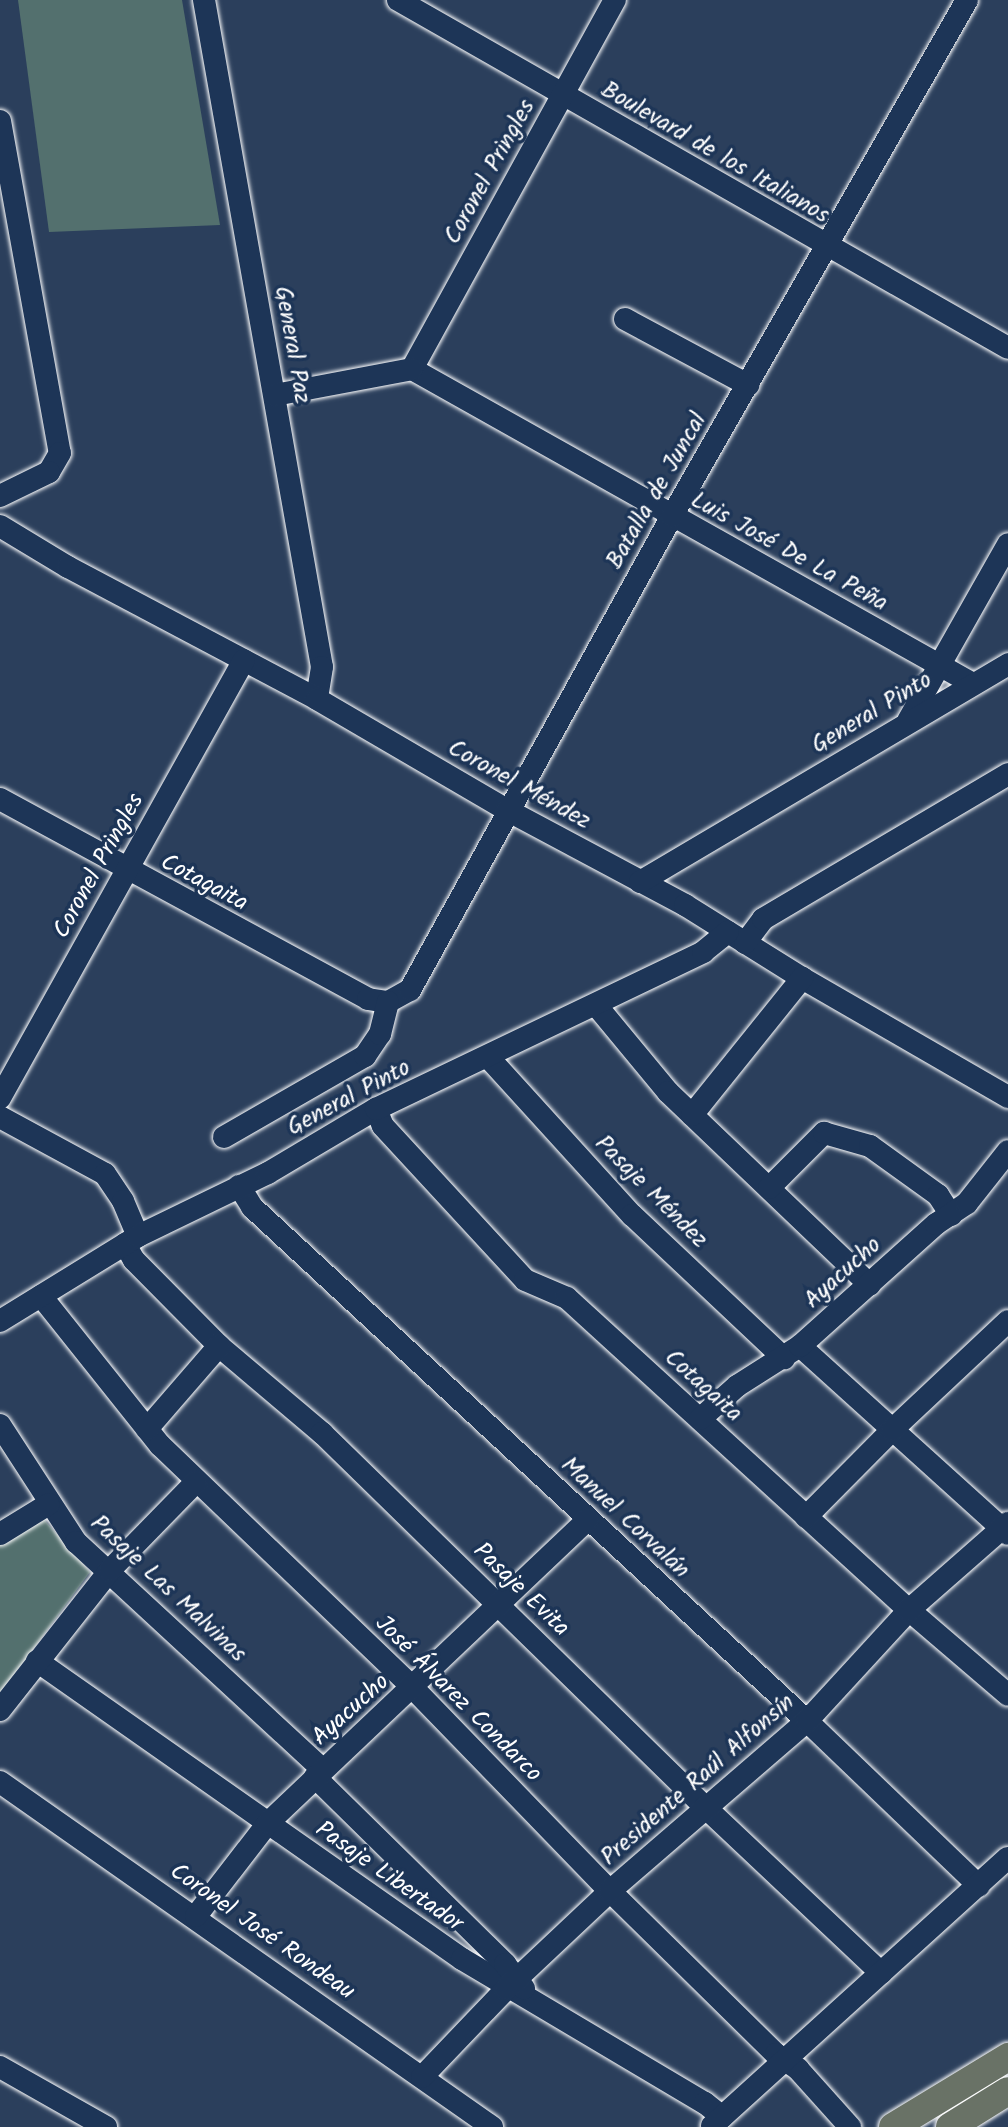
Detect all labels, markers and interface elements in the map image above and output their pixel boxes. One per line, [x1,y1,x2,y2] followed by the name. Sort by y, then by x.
[596,76,834,230] street label: Boulevard de los Italianos
[438,95,542,249] street label: Coronel Pringles
[268,284,316,406] street label: General Paz
[601,408,713,574] street label: Batalla de Juncal
[686,486,892,618] street label: Luis José De La Peña
[807,666,937,760] street label: General Pinto
[443,734,595,836] street label: Coronel Méndez
[47,789,151,943] street label: Coronel Pringles
[155,848,253,918] street label: Cotagaita
[282,1053,416,1143] street label: General Pinto
[589,1130,713,1254] street label: Pasaje Méndez
[799,1231,887,1315] street label: Ayacucho
[658,1344,748,1428] street label: Cotagaita
[555,1451,695,1585] street label: Manuel Corvalán
[84,1509,252,1669] street label: Pasaje Las Malvinas
[467,1537,575,1643] street label: Pasaje Evita
[369,1610,547,1788] street label: José Álvarez Condarco
[307,1668,395,1752] street label: Ayacucho
[595,1688,801,1872] street label: Presidente Raúl Alfonsín
[310,1815,468,1939] street label: Pasaje Libertador
[164,1857,360,2007] street label: Coronel José Rondeau

